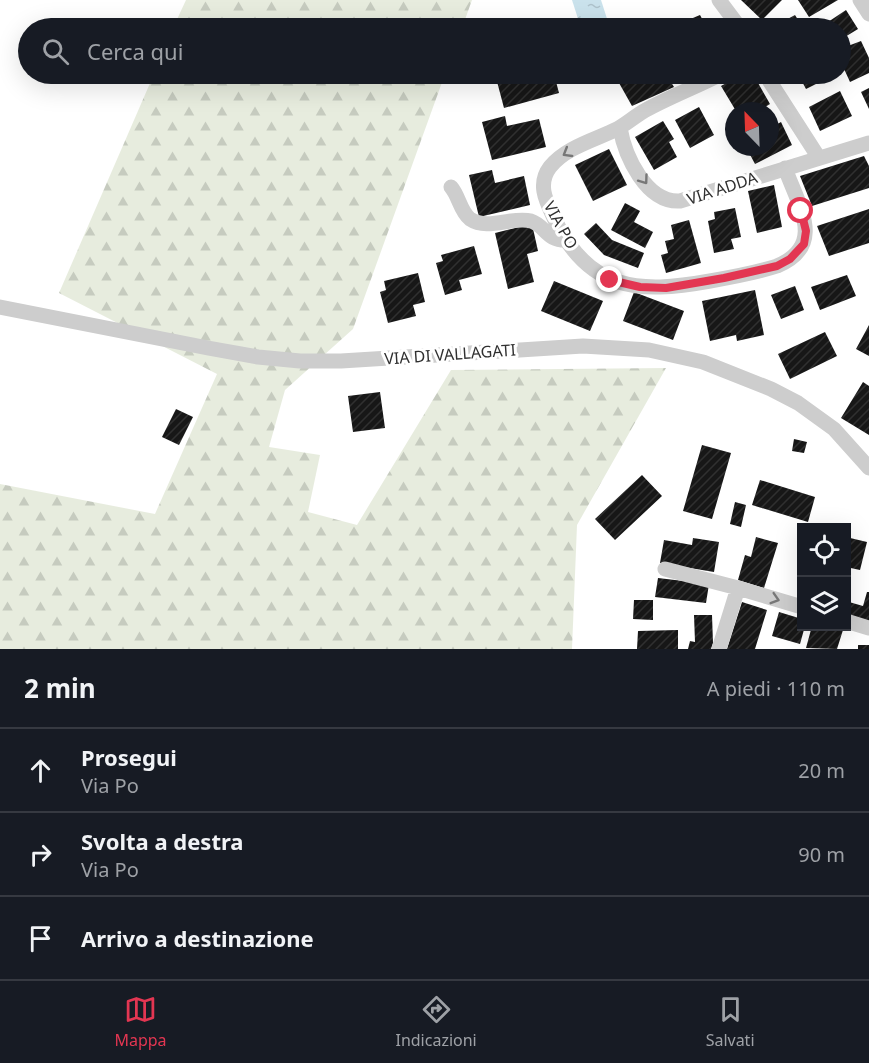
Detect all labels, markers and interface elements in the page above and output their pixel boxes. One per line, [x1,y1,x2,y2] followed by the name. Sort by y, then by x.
[18,18,851,84] search box
[39,35,72,68] icon: search
[87,36,183,66] text: Cerca qui
[725,102,779,156] north arrow
[563,146,573,158] one-way arrow
[684,166,761,210] street label: VIA ADDA
[637,174,648,185] one-way arrow
[539,197,583,253] street label: VIA PO
[787,197,813,223] route start
[596,266,622,292] route end
[384,338,516,370] street label: VIA DI VALLAGATI
[797,523,851,631] map controls
[797,523,851,577] button: locate
[797,577,851,631] button: layers
[769,592,780,604] one-way arrow
[24,670,96,706] text: 2 min
[707,675,845,702] text: A piedi · 110 m
[81,742,177,772] text: Prosegui
[24,754,57,787] icon: ahead
[798,757,845,784] text: 20 m
[81,772,139,799] text: Via Po
[81,826,244,856] text: Svolta a destra
[24,838,57,871] icon: right
[798,841,845,868] text: 90 m
[81,856,139,883] text: Via Po
[24,922,57,955] icon: arrive
[81,923,314,953] text: Arrivo a destinazione
[114,993,167,1051] tab: Mappa
[395,993,477,1051] tab: Indicazioni
[706,993,755,1051] tab: Salvati

